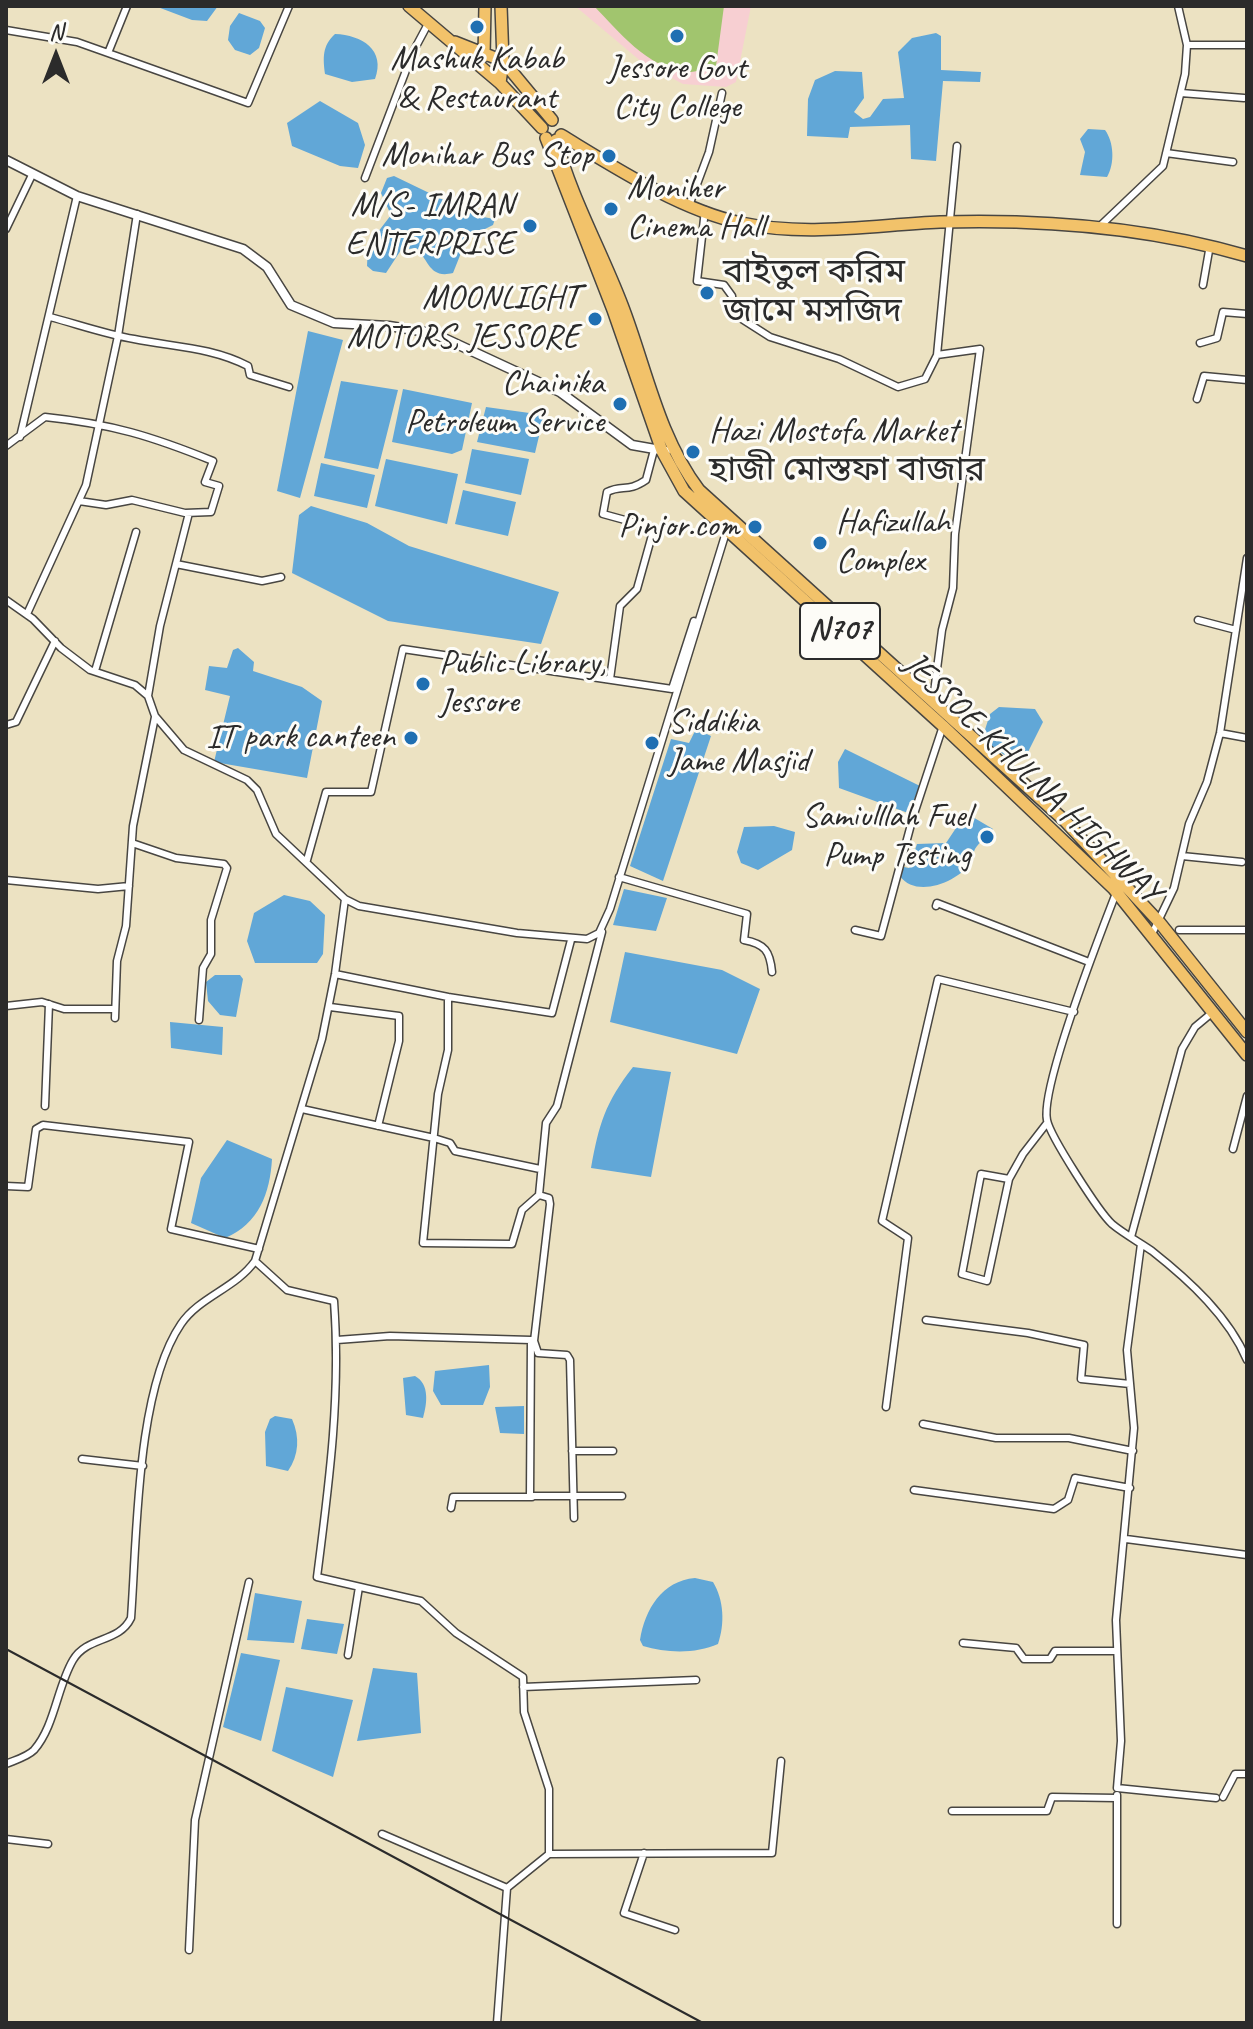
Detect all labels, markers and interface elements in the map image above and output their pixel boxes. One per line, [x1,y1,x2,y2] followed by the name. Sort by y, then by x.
[16,16,96,96] north arrow
[49,18,63,46] text: N
[468,18,486,36] marker: Mashuk Kabab & Restaurant
[668,27,686,45] marker: Jessore Govt City College
[390,40,564,120] place label: Mashuk Kabab & Restaurant
[607,49,747,128] place label: Jessore Govt City College
[382,136,593,176] place label: Monihar Bus Stop
[600,147,618,165] marker: Monihar Bus Stop
[627,169,764,248] place label: Moniher Cinema Hall
[345,186,514,266] place label: M/S- IMRAN ENTERPRISE
[602,200,620,218] marker: Moniher Cinema Hall
[521,217,539,235] marker: M/S- IMRAN ENTERPRISE
[723,253,905,332] place label: বাইতুল করিম জামে মসজিদ
[347,279,579,358] place label: MOONLIGHT MOTORS, JESSORE
[698,284,716,302] marker: বাইতুল করিম জামে মসজিদ
[586,310,604,328] marker: MOONLIGHT MOTORS, JESSORE
[405,364,604,444] place label: Chainika Petroleum Service
[611,395,629,413] marker: Chainika Petroleum Service
[709,412,985,492] place label: Hazi Mostofa Market হাজী মোস্তফা বাজার
[684,443,702,461] marker: Hazi Mostofa Market হাজী মোস্তফা বাজার
[836,503,950,582] place label: Hafizullah Complex
[618,507,739,547] place label: Pinjor.com
[746,518,764,536] marker: Pinjor.com
[811,534,829,552] marker: Hafizullah Complex
[800,603,880,659] road number: N707
[439,644,606,724] place label: Public Library, Jessore
[894,644,1170,912] street label: JESSOE-KHULNA HIGHWAY
[414,675,432,693] marker: Public Library, Jessore
[668,703,809,782] place label: Siddikia Jame Masjid
[206,718,395,758] place label: IT park canteen
[402,729,420,747] marker: IT park canteen
[643,734,661,752] marker: Siddikia Jame Masjid
[802,797,971,876] place label: Samiulllah Fuel Pump Testing
[978,828,996,846] marker: Samiulllah Fuel Pump Testing

